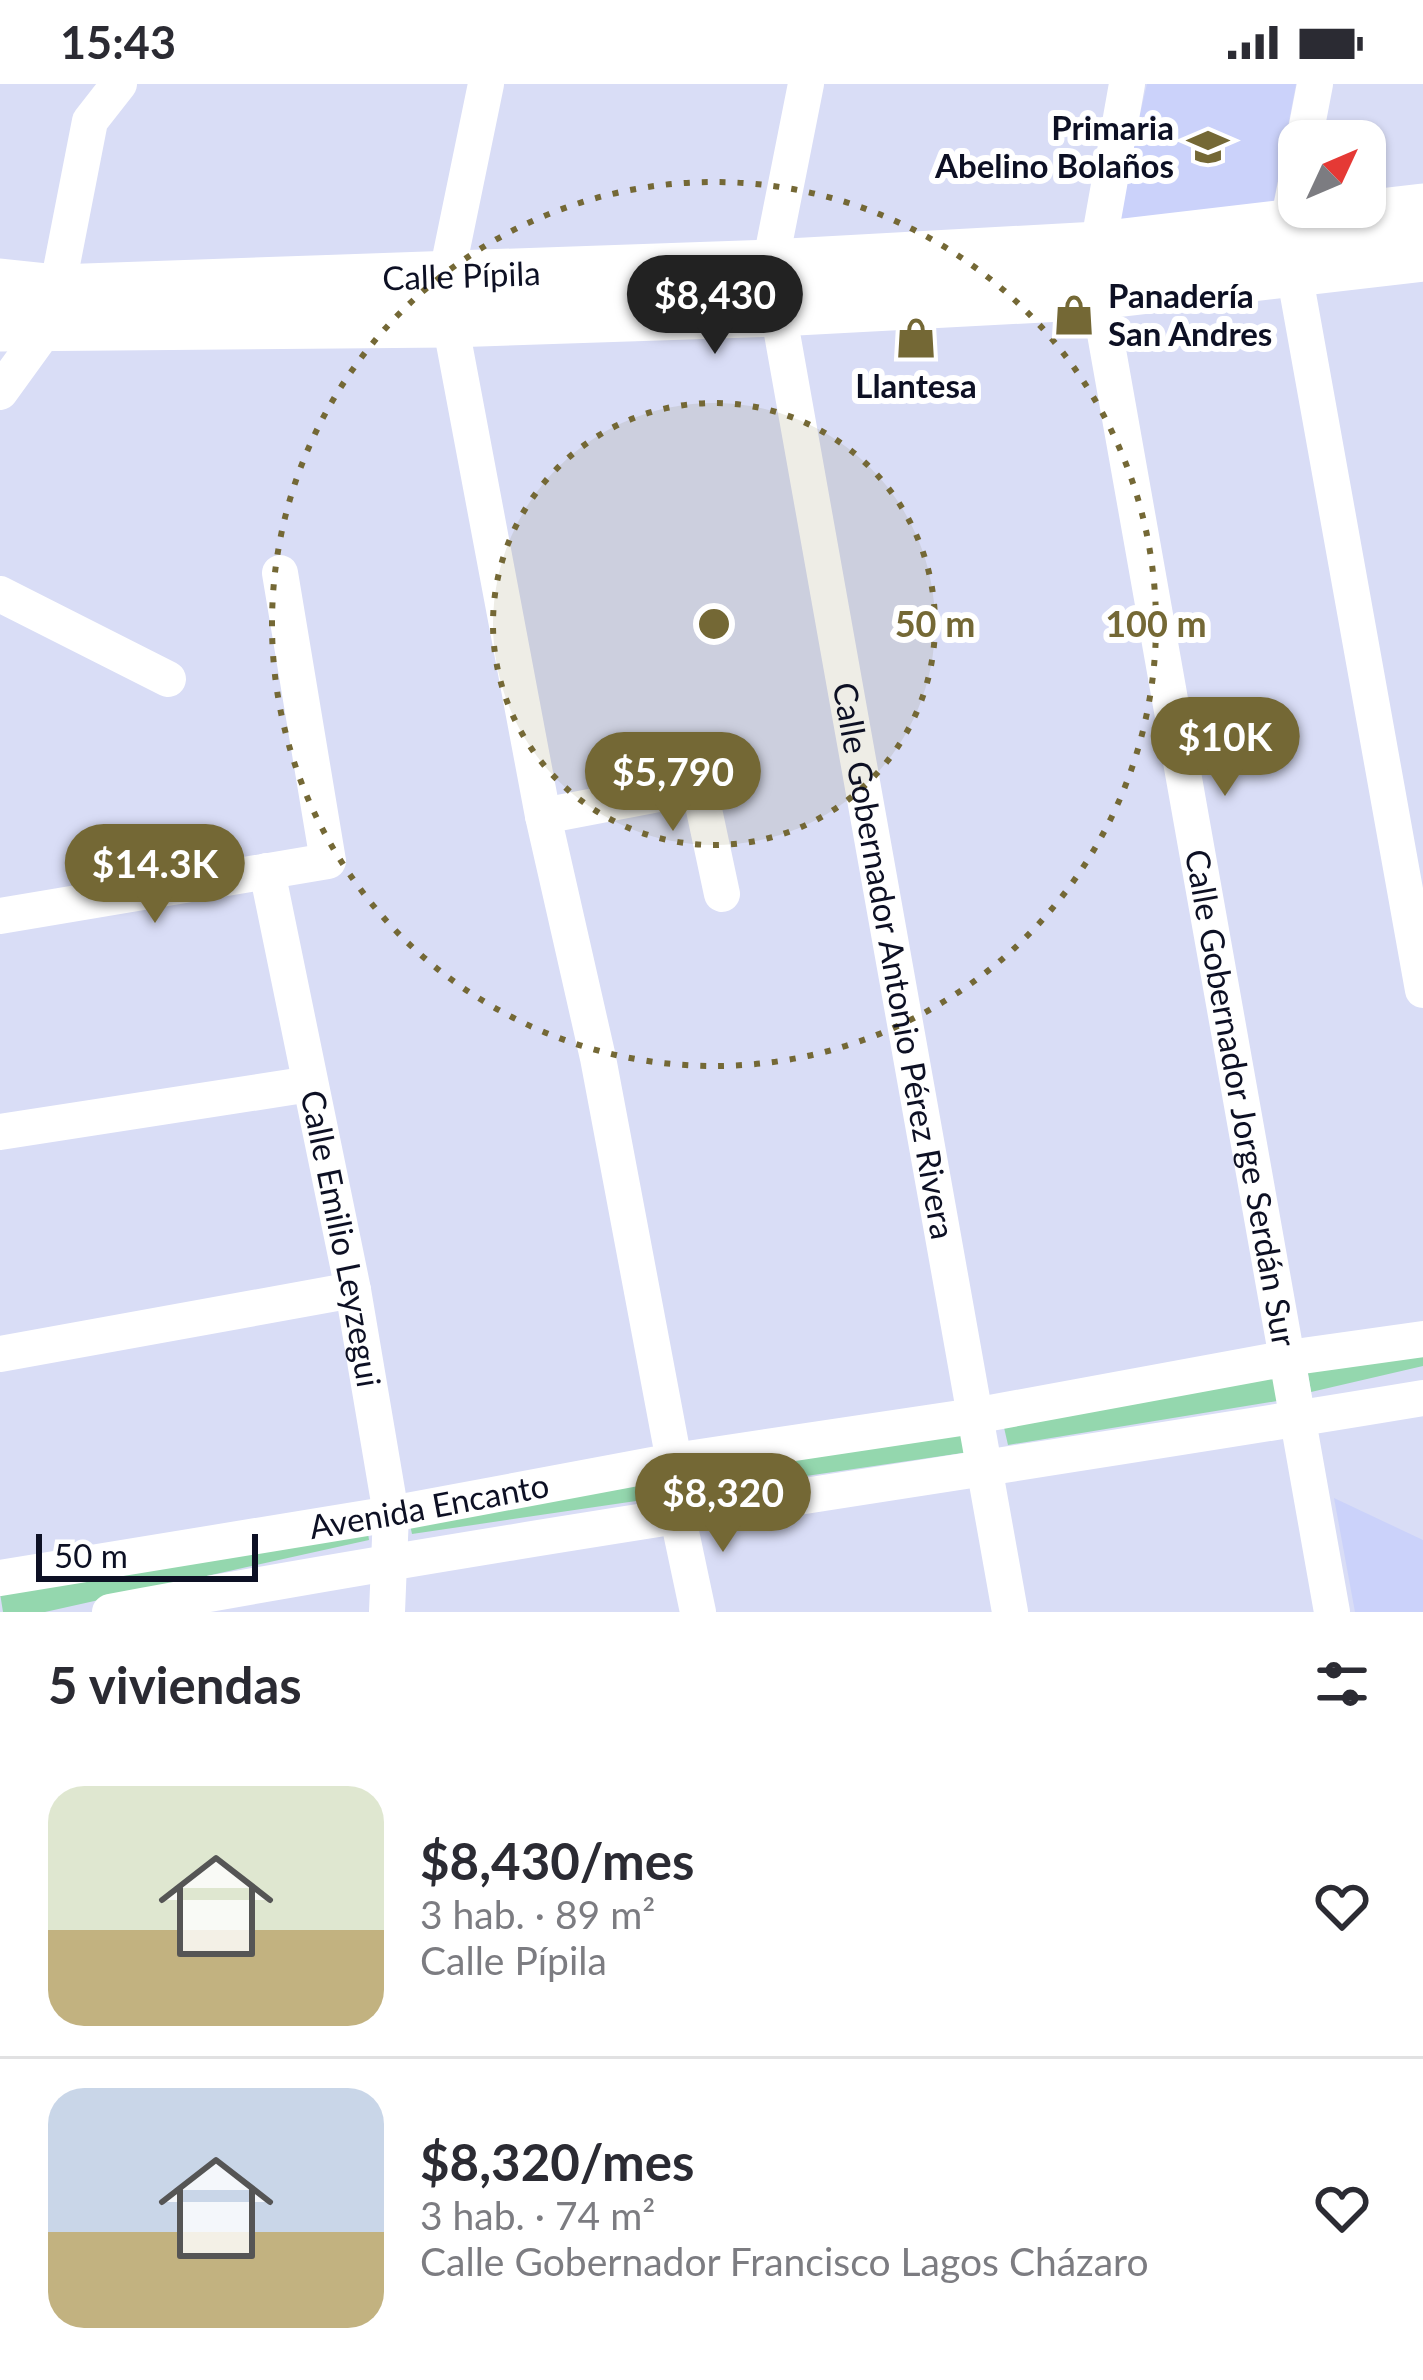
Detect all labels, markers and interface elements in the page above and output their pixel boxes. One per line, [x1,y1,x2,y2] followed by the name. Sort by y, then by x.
[60,15,176,69] text: 15:43
[934,107,1174,185] place label: Primaria Abelino Bolaños
[1278,120,1386,228] north arrow
[1278,120,1386,228] map controls
[1185,124,1231,170] school or university icon: Primaria Abelino Bolaños
[382,252,541,298] street label: Calle Pípila
[617,255,813,357] pin: $8,430
[654,271,776,317] text: $8,430
[1108,275,1272,353] place label: Panadería San Andres
[1051,292,1097,338] shop icon: Panadería San Andres
[893,315,939,361] shop icon: Llantesa
[855,365,977,405] place label: Llantesa
[895,601,975,645] text: 50 m
[1105,601,1207,645] text: 100 m
[693,603,735,645] centre of rings
[826,679,964,1242] street label: Calle Gobernador Antonio Pérez Rivera
[1154,697,1296,799] pin: $10K
[1178,713,1272,759] text: $10K
[575,732,771,834] pin: $5,790
[612,748,734,794] text: $5,790
[57,824,253,926] pin: $14.3K
[92,840,218,886] text: $14.3K
[1178,846,1305,1349] street label: Calle Gobernador Jorge Serdán Sur
[293,1086,390,1390] street label: Calle Emilio Leyzegui
[625,1453,821,1555] pin: $8,320
[306,1464,552,1546] street label: Avenida Encanto
[662,1469,784,1515] text: $8,320
[36,1528,258,1581] scale bar
[54,1535,128,1575] text: 50 m
[1309,1651,1375,1717] icon: filters
[48,1654,302,1715] text: 5 viviendas
[420,1830,694,1891] text: $8,430/mes
[144,1834,288,1978] icon: home
[1309,1873,1375,1939] icon: heart
[420,1891,655,1937] text: 3 hab. · 89 m²
[420,1937,607,1983] text: Calle Pípila
[420,2131,694,2192] text: $8,320/mes
[144,2136,288,2280] icon: home
[1309,2175,1375,2241] icon: heart
[420,2192,655,2238] text: 3 hab. · 74 m²
[420,2238,1149,2284] text: Calle Gobernador Francisco Lagos Cházaro

